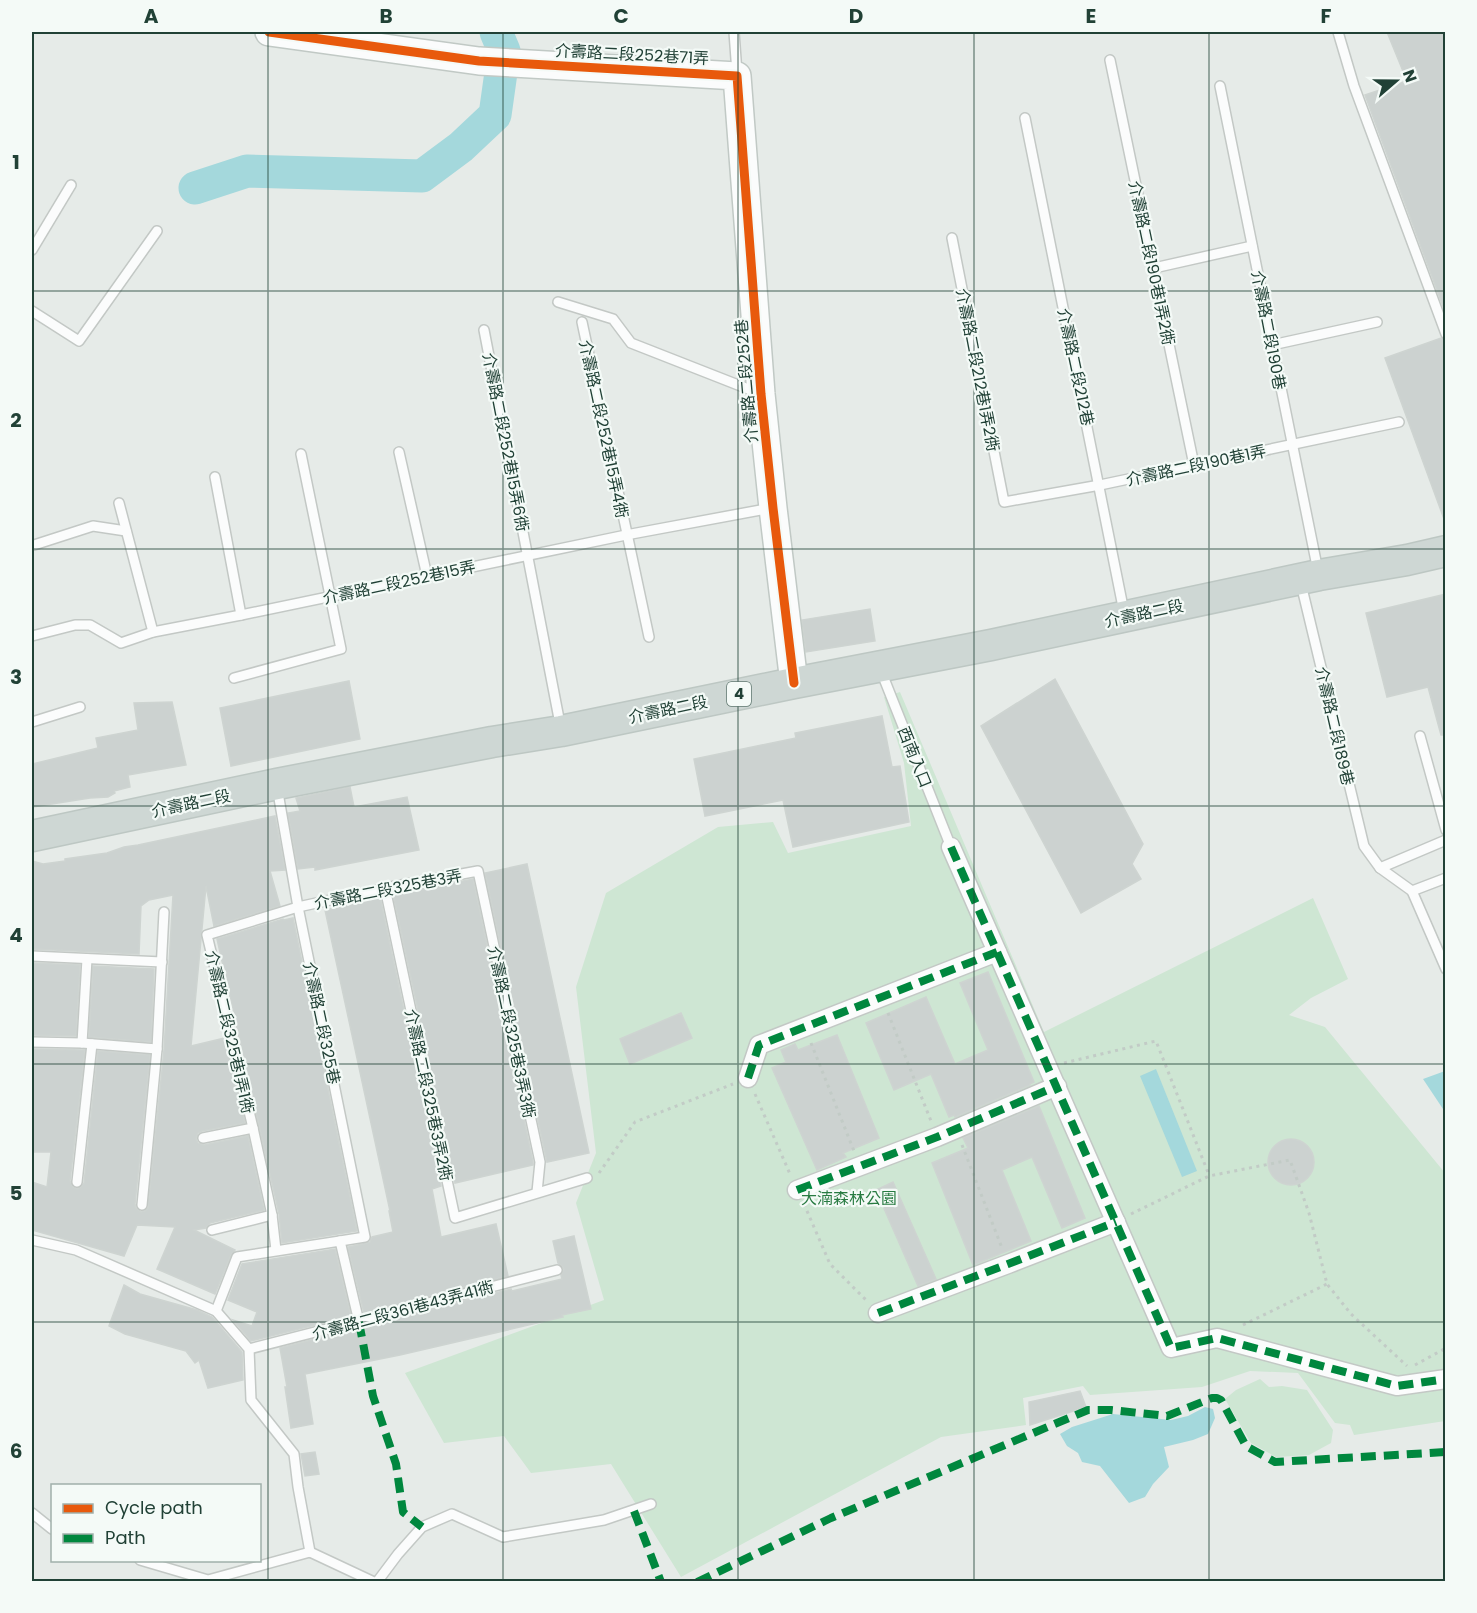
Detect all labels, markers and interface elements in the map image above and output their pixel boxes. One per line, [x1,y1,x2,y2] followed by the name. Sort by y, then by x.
[144,2,159,30] text: A
[379,2,393,30] text: B
[613,2,629,30] text: C
[849,2,863,30] text: D
[1086,2,1096,30] text: E
[1321,2,1332,30] text: F
[554,39,710,70] street label: 介壽路二段252巷71弄
[1366,51,1426,111] north arrow
[1397,66,1422,86] text: N
[12,148,20,176] text: 1
[1123,179,1180,347] street label: 介壽路二段190巷1弄2衖
[1246,268,1291,392] street label: 介壽路二段190巷
[950,287,1005,454] street label: 介壽路二段212巷1弄2衖
[1052,306,1099,428] street label: 介壽路二段212巷
[730,318,763,444] street label: 介壽路二段252巷
[573,338,634,520] street label: 介壽路二段252巷15弄4衖
[477,351,534,534] street label: 介壽路二段252巷15弄6衖
[10,406,22,434] text: 2
[1124,439,1268,492] street label: 介壽路二段190巷1弄
[321,555,478,610] street label: 介壽路二段252巷15弄
[1103,594,1186,633] street label: 介壽路二段
[10,663,22,691] text: 3
[1310,664,1359,788] street label: 介壽路二段189巷
[727,682,751,706] road number: 4
[627,690,710,729] street label: 介壽路二段
[892,723,937,791] street label: 西南入口
[150,784,233,823] street label: 介壽路二段
[312,864,464,915] street label: 介壽路二段325巷3弄
[9,921,23,949] text: 4
[482,944,541,1120] street label: 介壽路二段325巷3弄3衖
[200,948,259,1116] street label: 介壽路二段325巷1弄1衖
[297,960,346,1086] street label: 介壽路二段325巷
[399,1007,458,1183] street label: 介壽路二段325巷3弄2衖
[10,1179,23,1207] text: 5
[801,1187,897,1210] park label: 大湳森林公園
[310,1275,497,1346] street label: 介壽路二段361巷43弄41衖
[10,1437,22,1465] text: 6
[51,1484,261,1562] legend
[105,1495,203,1520] text: Cycle path
[105,1525,146,1550] text: Path

